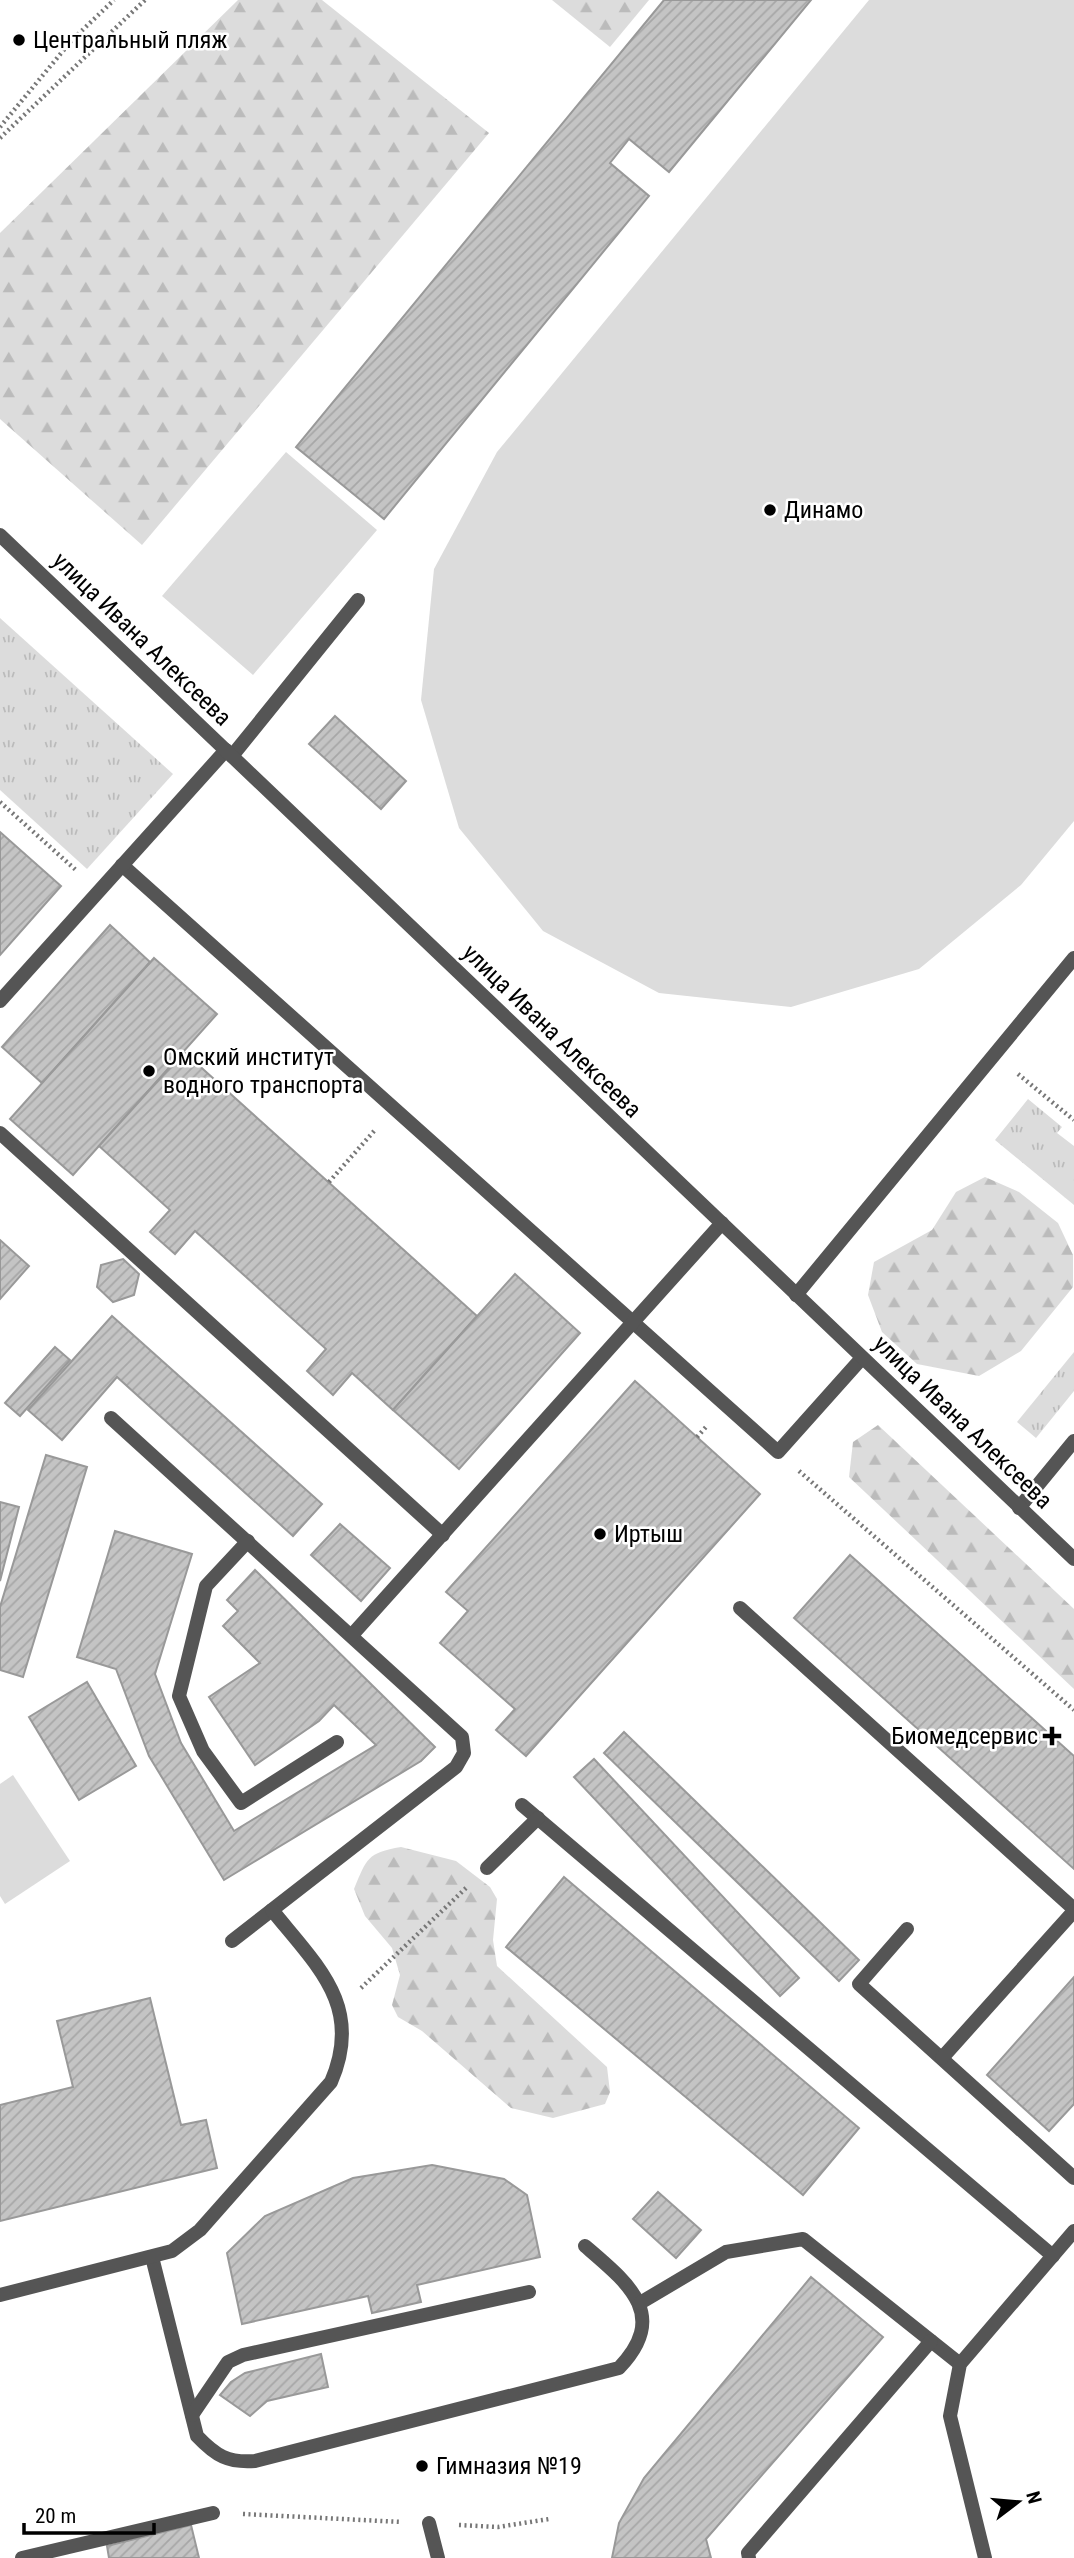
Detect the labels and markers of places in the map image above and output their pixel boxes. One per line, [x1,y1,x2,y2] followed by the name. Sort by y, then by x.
[33,26,227,54] place label: Центральный пляж
[11,32,27,48] marker: Центральный пляж
[784,496,863,524] place label: Динамо
[762,502,778,518] marker: Динамо
[163,1043,363,1099] place label: Омский институт водного транспорта
[141,1063,157,1079] marker: Омский институт водного транспорта
[614,1520,683,1548] place label: Иртыш
[592,1526,608,1542] marker: Иртыш
[891,1722,1038,1750] place label: Биомедсервис
[1044,1728,1060,1744] marker: Биомедсервис
[436,2452,582,2480] place label: Гимназия №19
[414,2458,430,2474] marker: Гимназия №19

